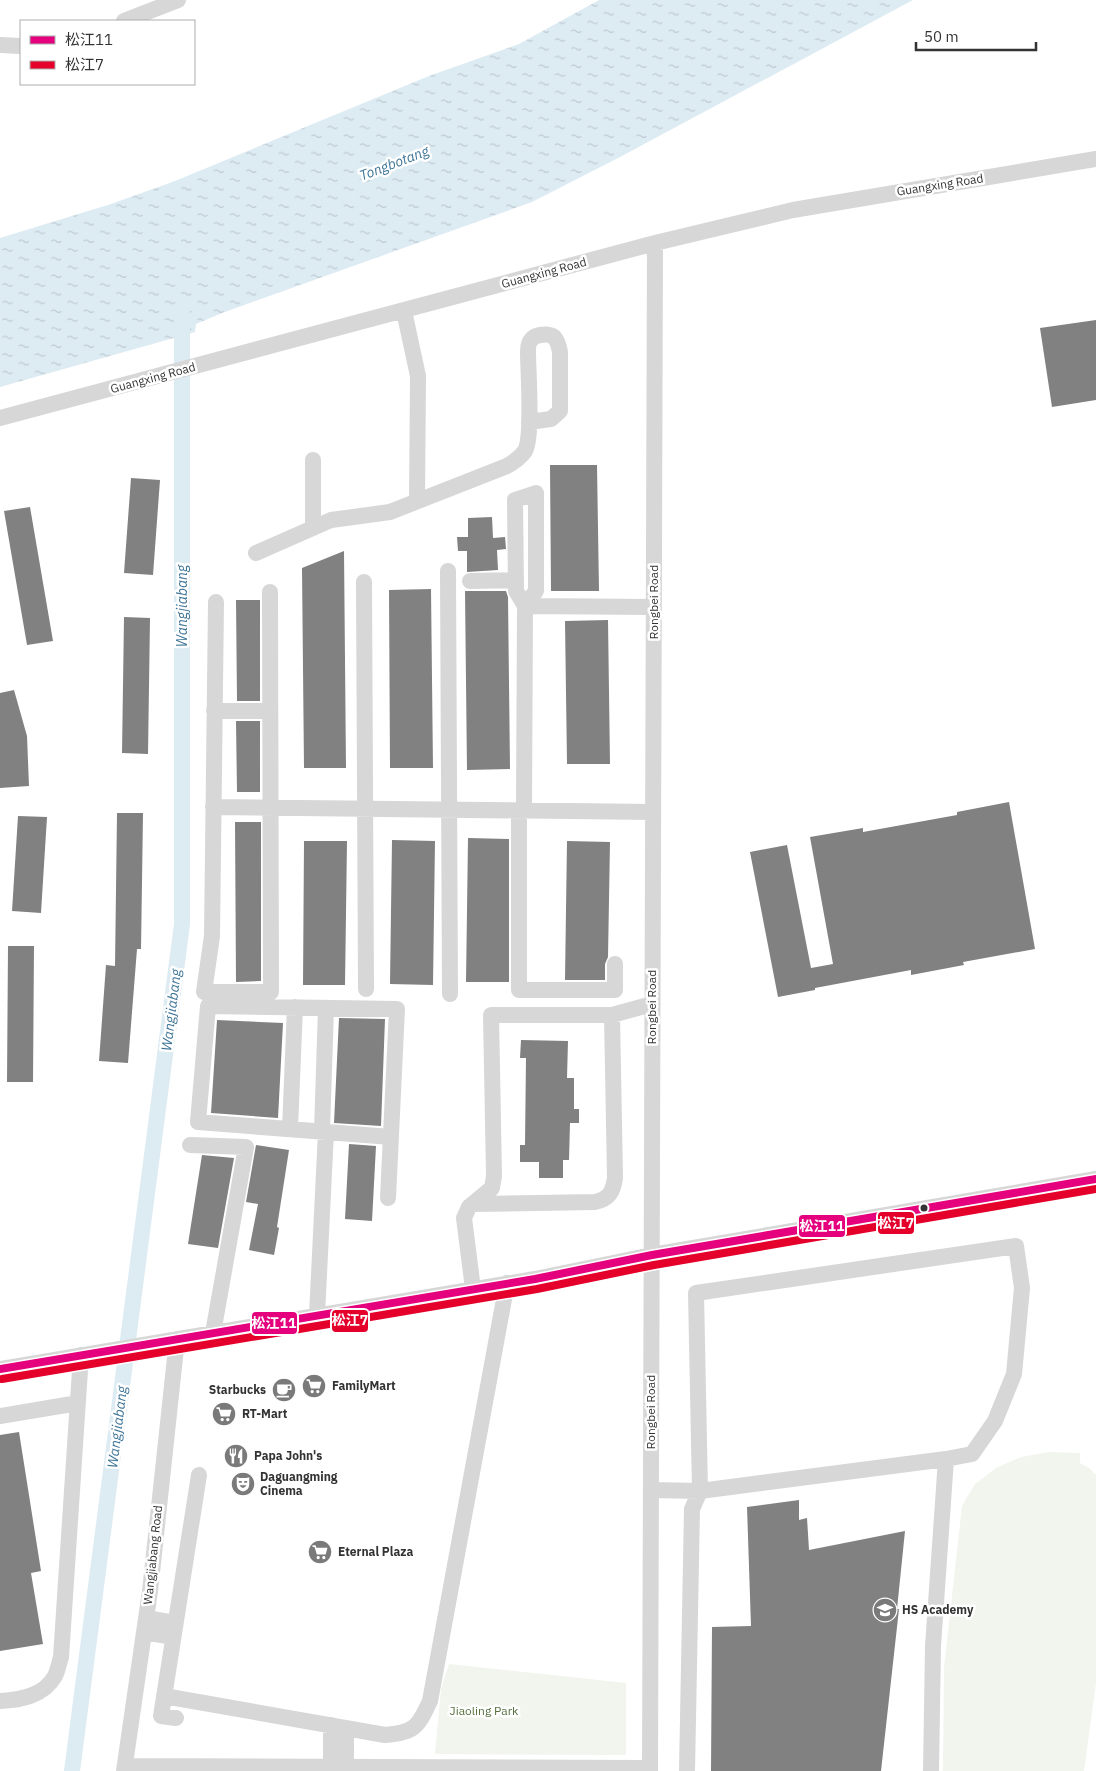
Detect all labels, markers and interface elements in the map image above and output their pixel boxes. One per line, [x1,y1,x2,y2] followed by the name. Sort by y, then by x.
[20,20,195,85] legend
[916,20,1036,52] scale bar
[924,27,959,46] text: 50 m
[65,30,113,49] text: 松江11
[65,55,104,74] text: 松江7
[357,141,432,184] water label: Tongbotang
[896,170,984,199] street label: Guangxing Road
[500,254,588,291] street label: Guangxing Road
[109,359,197,396] street label: Guangxing Road
[173,564,191,647] water label: Wangjiabang
[646,565,661,639] street label: Rongbei Road
[157,967,185,1052] water label: Wangjiabang
[644,970,659,1044] street label: Rongbei Road
[919,1203,929,1213] unlabelled marker
[877,1211,915,1235] line badge: 松江7
[798,1214,846,1238] line badge: 松江11
[878,1214,914,1232] text: 松江7
[800,1217,845,1235] text: 松江11
[331,1309,369,1333] line badge: 松江7
[251,1311,298,1335] line badge: 松江11
[332,1311,368,1329] text: 松江7
[252,1314,297,1332] text: 松江11
[301,1373,327,1399] supermarket icon: FamilyMart
[643,1375,658,1449] street label: Rongbei Road
[271,1377,297,1403] cafe icon: Starbucks
[332,1378,396,1393] place label: FamilyMart
[209,1382,266,1397] place label: Starbucks
[103,1384,131,1469] water label: Wangjiabang
[211,1401,237,1427] supermarket icon: RT-Mart
[242,1406,288,1421] place label: RT-Mart
[223,1443,249,1469] restaurant icon: Papa John's
[254,1448,322,1463] place label: Papa John's
[260,1469,338,1498] place label: Daguangming Cinema
[230,1471,256,1497] theatre icon: Daguangming Cinema
[140,1505,165,1605] street label: Wangjiabang Road
[307,1539,333,1565] supermarket icon: Eternal Plaza
[338,1544,413,1559] place label: Eternal Plaza
[872,1597,898,1623] school or university icon: HS Academy
[902,1602,974,1617] place label: HS Academy
[450,1703,519,1718] park label: Jiaoling Park

